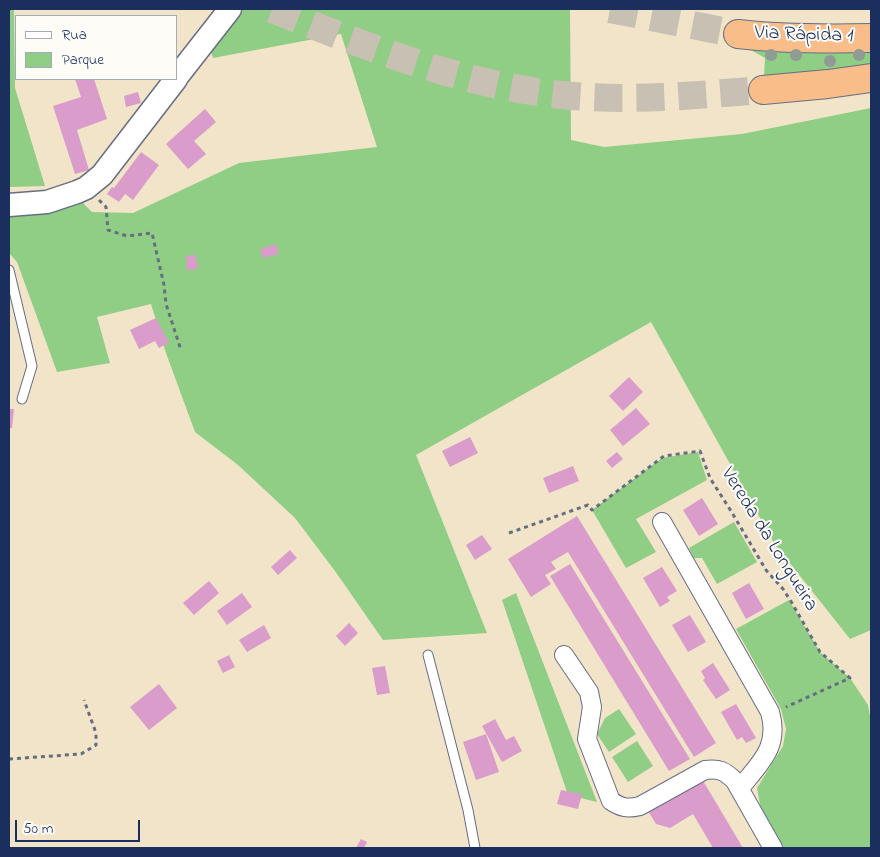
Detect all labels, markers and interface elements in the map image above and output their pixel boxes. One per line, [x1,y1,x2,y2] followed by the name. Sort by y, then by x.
[15,15,178,80] legend
[754,22,854,50] street label: Via Rápida 1
[62,24,87,46] text: Rua
[62,49,104,71] text: Parque
[714,464,822,616] street label: Vereda da Longueira
[18,810,142,842] scale bar
[23,818,53,840] text: 50 m

